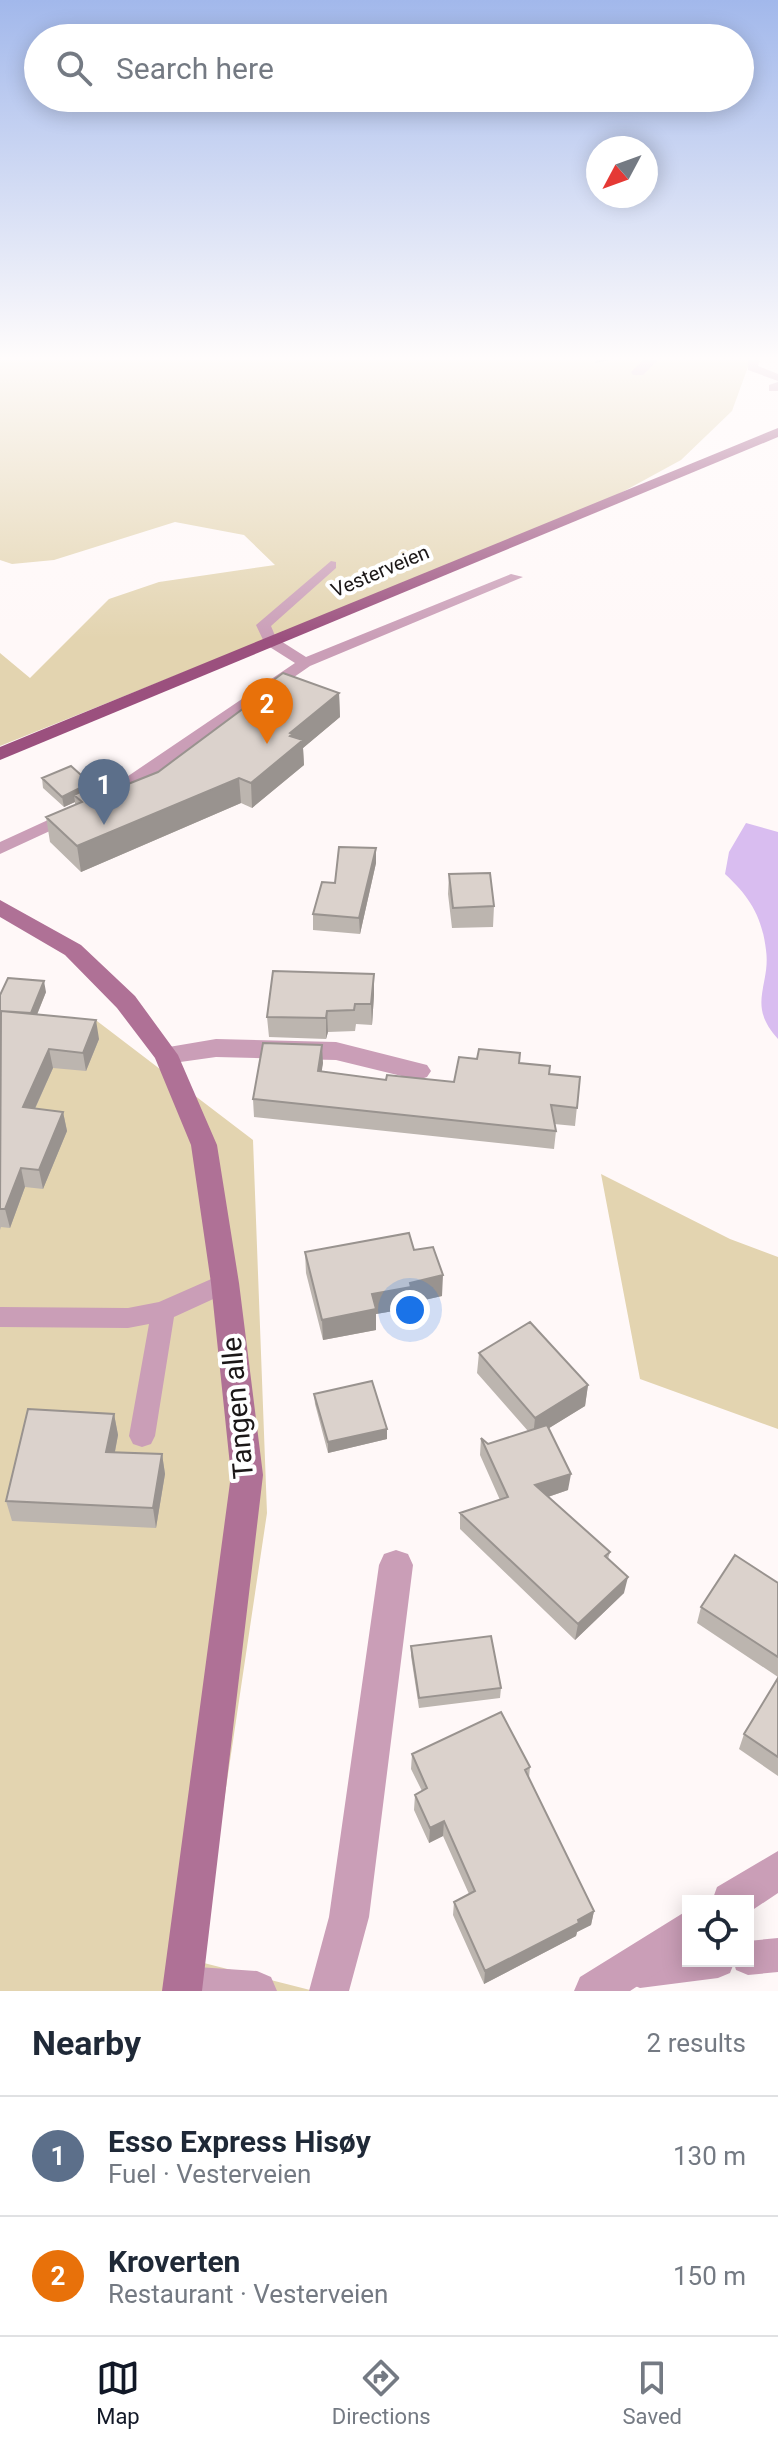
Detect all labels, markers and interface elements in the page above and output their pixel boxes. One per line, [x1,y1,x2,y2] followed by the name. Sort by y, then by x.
[24,24,754,112] search box
[52,46,96,90] icon: search
[116,51,274,86] text: Search here
[586,136,658,208] north arrow
[327,540,433,602] street label: Vesterveien
[241,678,293,744] pin: 2
[78,759,130,825] pin: 1
[390,1290,430,1330] your location
[215,1336,260,1480] street label: Tangen alle
[682,1895,754,1967] map controls
[682,1895,754,1967] button: locate
[32,2023,141,2063] text: Nearby
[647,2028,746,2058] text: 2 results
[108,2124,371,2159] text: Esso Express Hisøy
[51,2141,65,2171] text: 1
[673,2141,746,2171] text: 130 m
[108,2159,311,2189] text: Fuel · Vesterveien
[108,2244,240,2279] text: Kroverten
[51,2261,65,2291] text: 2
[673,2261,746,2291] text: 150 m
[108,2279,388,2309] text: Restaurant · Vesterveien
[96,2356,140,2429] tab: Map
[332,2356,431,2429] tab: Directions
[623,2356,682,2429] tab: Saved

